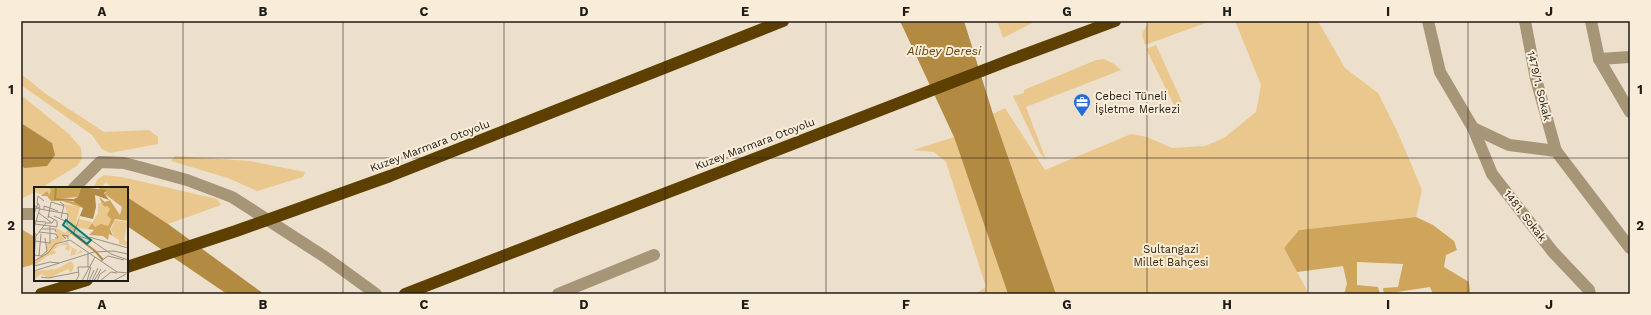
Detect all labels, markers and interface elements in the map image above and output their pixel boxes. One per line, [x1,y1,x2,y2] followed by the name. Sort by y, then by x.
[98,4,107,19] text: A
[259,4,268,19] text: B
[420,4,429,19] text: C
[579,4,589,19] text: D
[741,4,749,19] text: E
[902,4,910,19] text: F
[1062,4,1072,19] text: G
[1222,4,1232,19] text: H
[1386,4,1390,19] text: I
[1545,4,1553,19] text: J
[906,44,982,58] water label: Alibey Deresi
[1524,50,1554,122] street label: 1479/1. Sokak
[8,82,14,97] text: 1
[1637,82,1643,97] text: 1
[1095,90,1180,116] place label: Cebeci Tüneli İşletme Merkezi
[1072,92,1092,117] office icon: Cebeci Tüneli İşletme Merkezi
[693,115,817,173] street label: Kuzey Marmara Otoyolu
[368,117,492,175] street label: Kuzey Marmara Otoyolu
[34,187,128,281] inset map
[1501,188,1549,244] street label: 1481. Sokak
[7,218,15,233] text: 2
[1636,218,1644,233] text: 2
[1133,243,1209,269] park label: Sultangazi Millet Bahçesi
[98,297,107,312] text: A
[259,297,268,312] text: B
[420,297,429,312] text: C
[579,297,589,312] text: D
[741,297,749,312] text: E
[902,297,910,312] text: F
[1062,297,1072,312] text: G
[1222,297,1232,312] text: H
[1386,297,1390,312] text: I
[1545,297,1553,312] text: J

